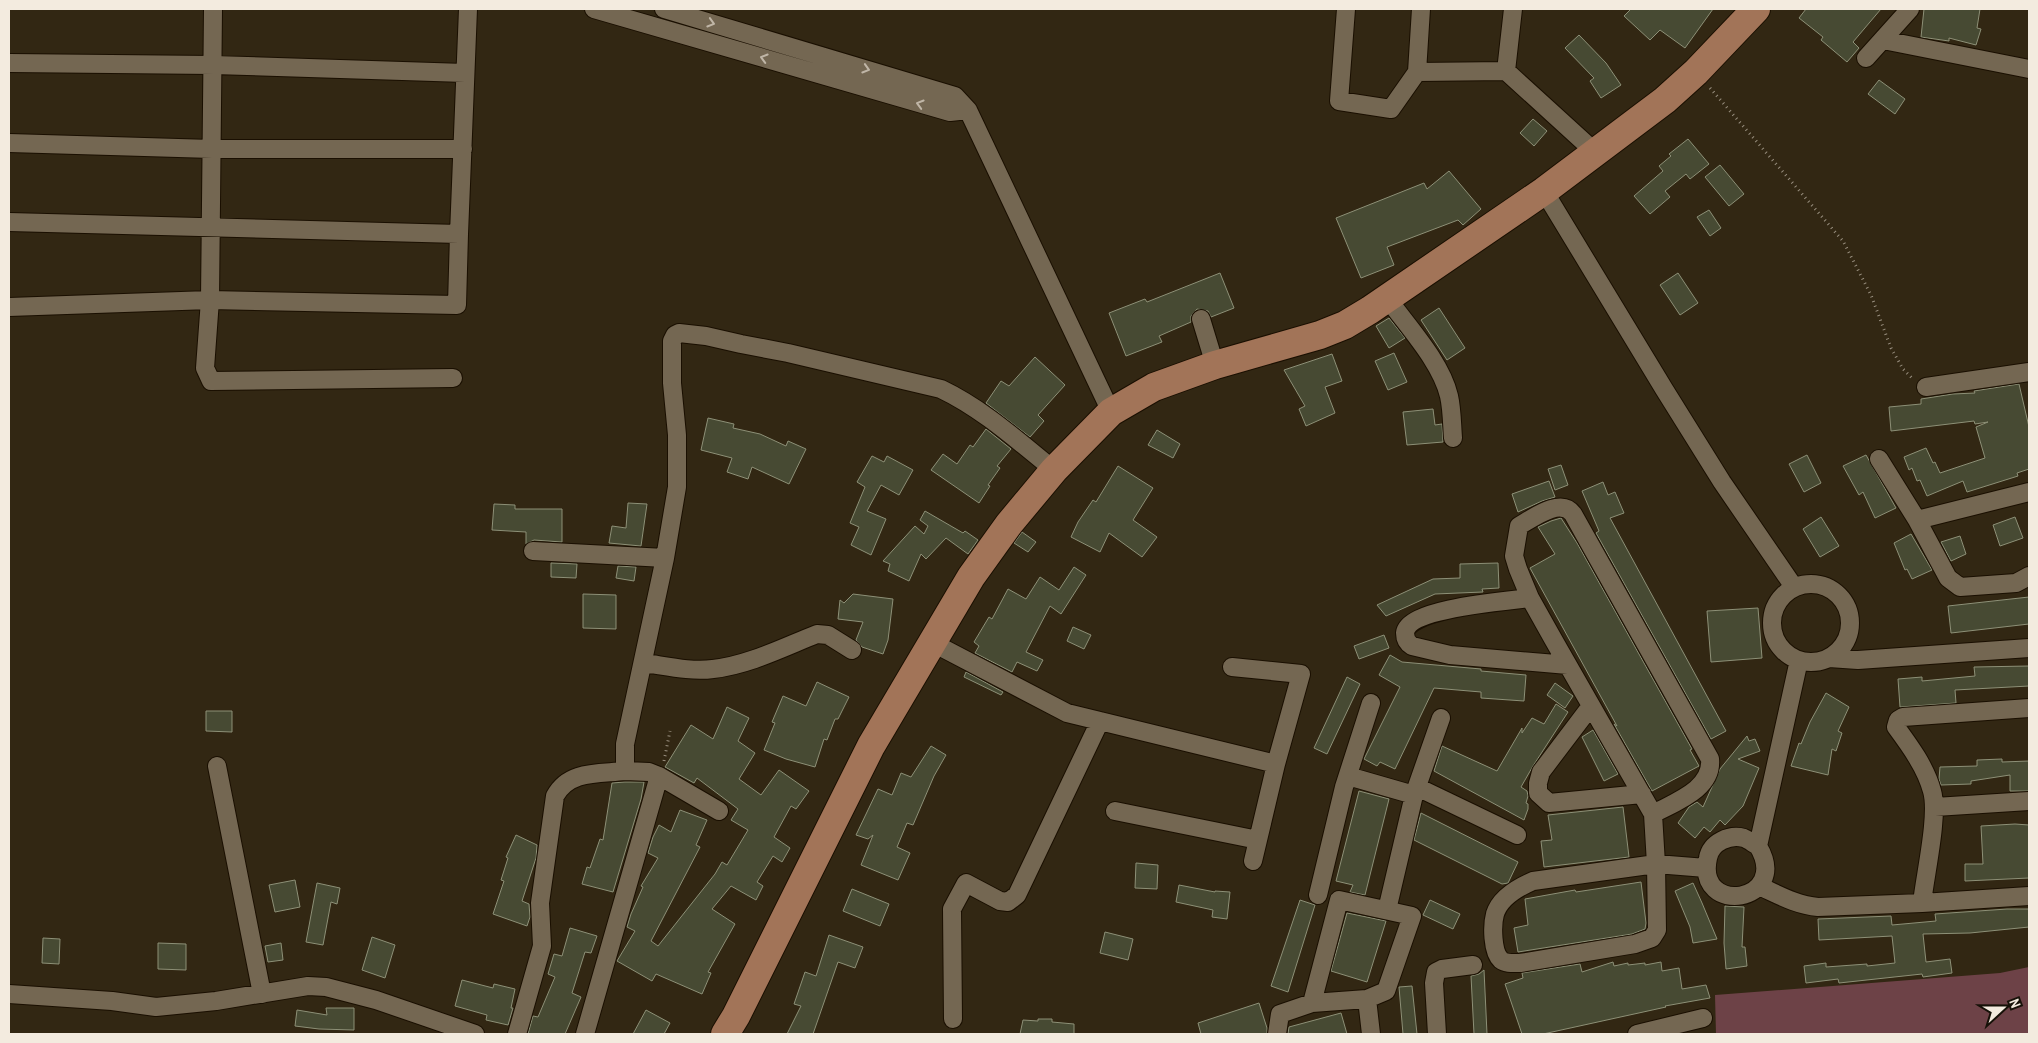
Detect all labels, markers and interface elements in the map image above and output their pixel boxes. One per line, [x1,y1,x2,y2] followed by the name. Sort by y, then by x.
[706,17,714,27] one-way arrow
[761,54,769,64] one-way arrow
[862,64,870,74] one-way arrow
[917,99,925,109] one-way arrow
[1978,983,2028,1033] north arrow
[2005,996,2025,1010] text: N

